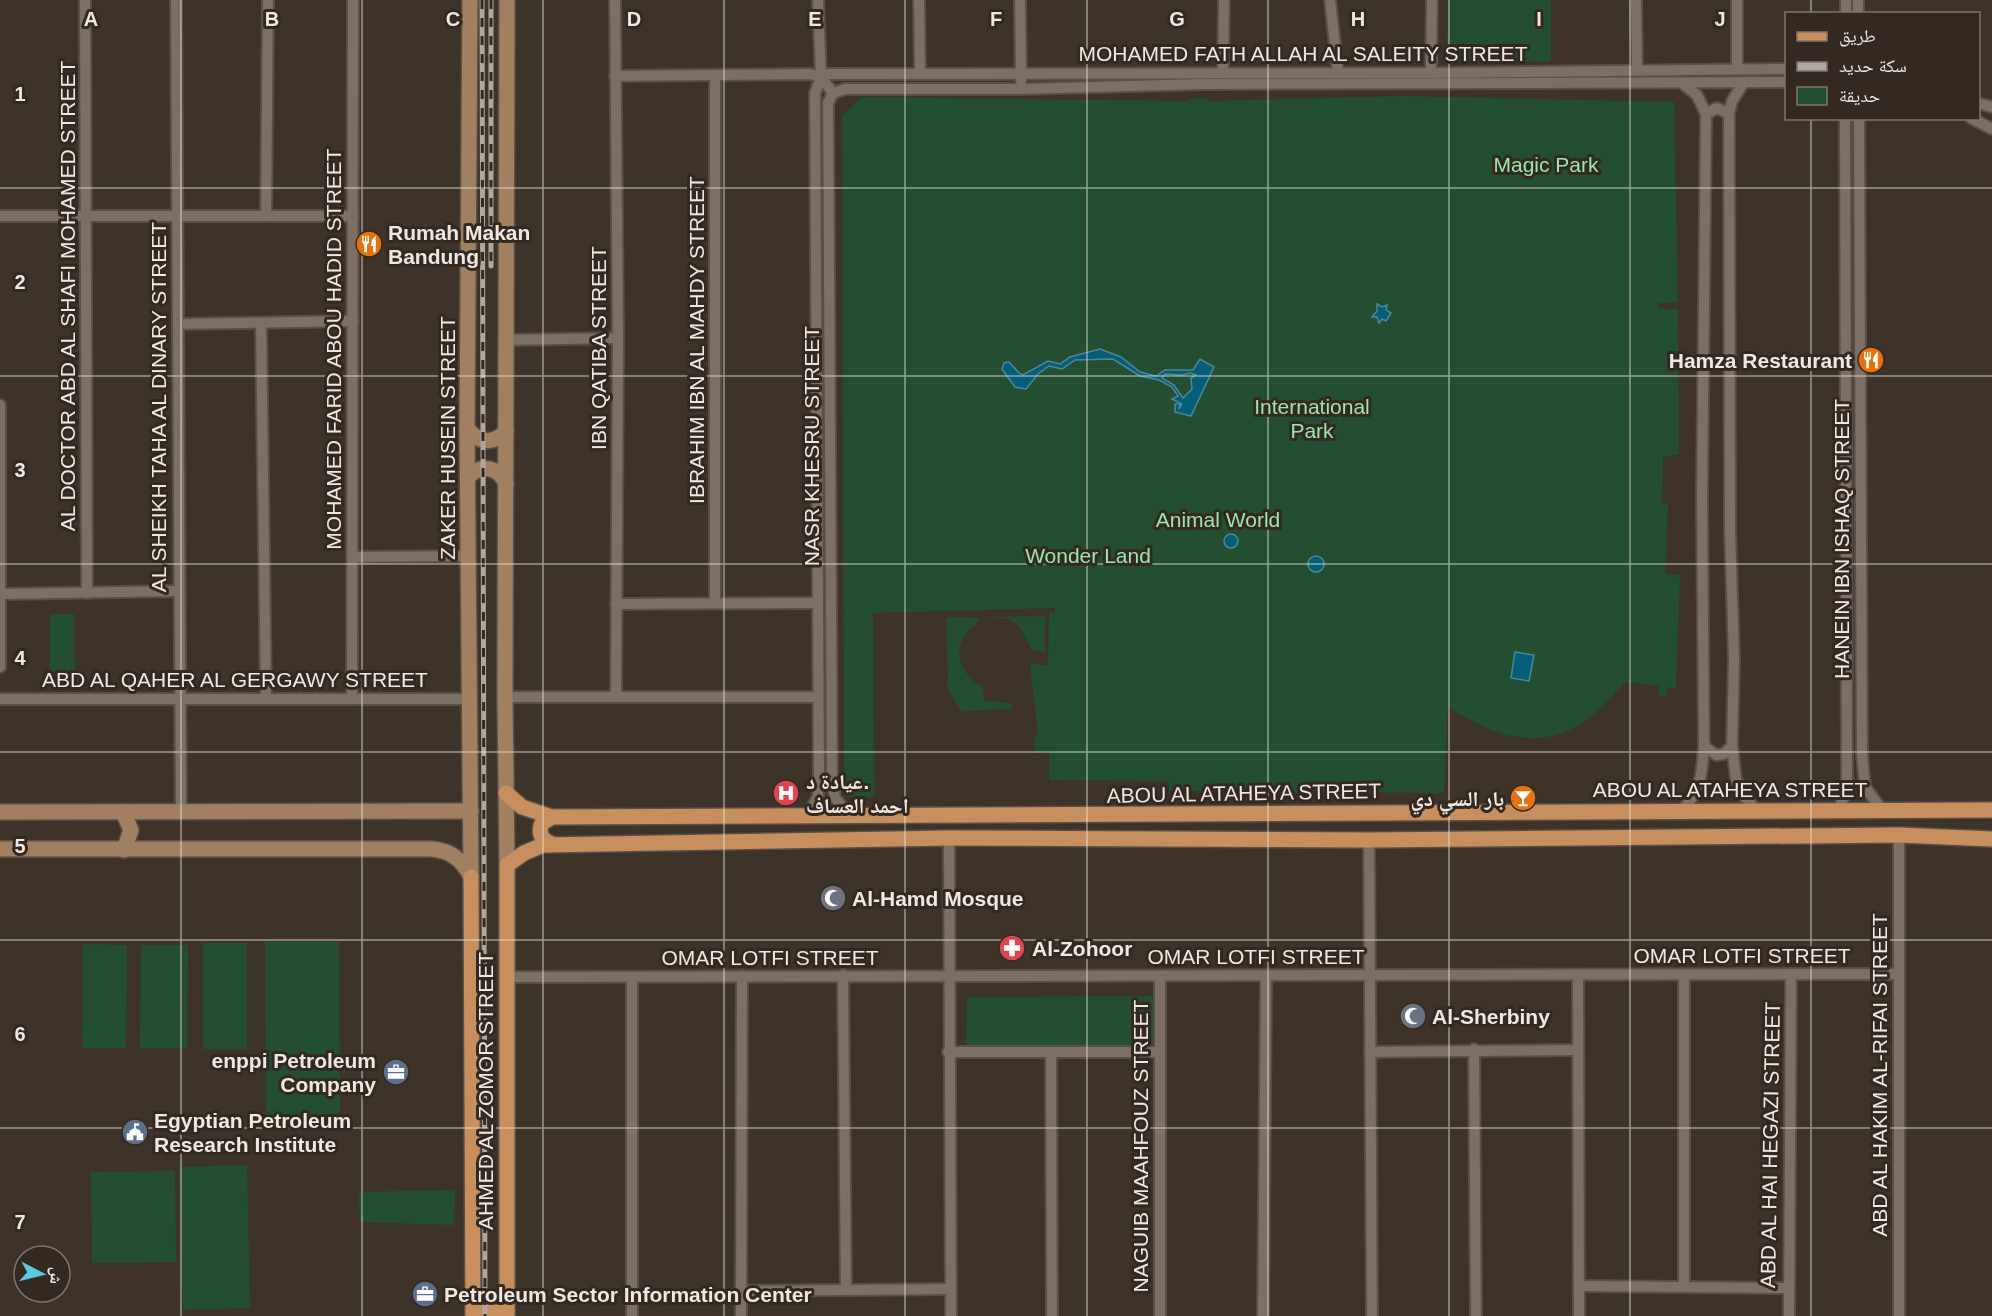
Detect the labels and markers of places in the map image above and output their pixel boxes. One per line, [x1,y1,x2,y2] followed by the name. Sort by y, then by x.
[388,221,530,268] place label: Rumah Makan Bandung
[354,229,384,259] restaurant icon: Rumah Makan Bandung
[1856,345,1886,375] restaurant icon: Hamza Restaurant
[1669,349,1852,372] place label: Hamza Restaurant
[806,770,909,817] place label: عيادة د. احمد العساف
[771,778,801,808] hospital icon: عيادة د. احمد العساف
[1508,783,1538,813] bar icon: بار السي دي
[1410,787,1504,815] place label: بار السي دي
[818,883,848,913] mosque icon: Al-Hamd Mosque
[852,887,1024,910] place label: Al-Hamd Mosque
[997,933,1027,963] pharmacy icon: Al-Zohoor
[1032,937,1132,960] place label: Al-Zohoor
[1398,1001,1428,1031] mosque icon: Al-Sherbiny
[1432,1005,1550,1028] place label: Al-Sherbiny
[211,1049,376,1096] place label: enppi Petroleum Company
[381,1057,411,1087] office icon: enppi Petroleum Company
[154,1109,351,1156] place label: Egyptian Petroleum Research Institute
[120,1117,150,1147] public building icon: Egyptian Petroleum Research Institute
[410,1279,440,1309] office icon: Petroleum Sector Information Center
[444,1283,812,1306] place label: Petroleum Sector Information Center

